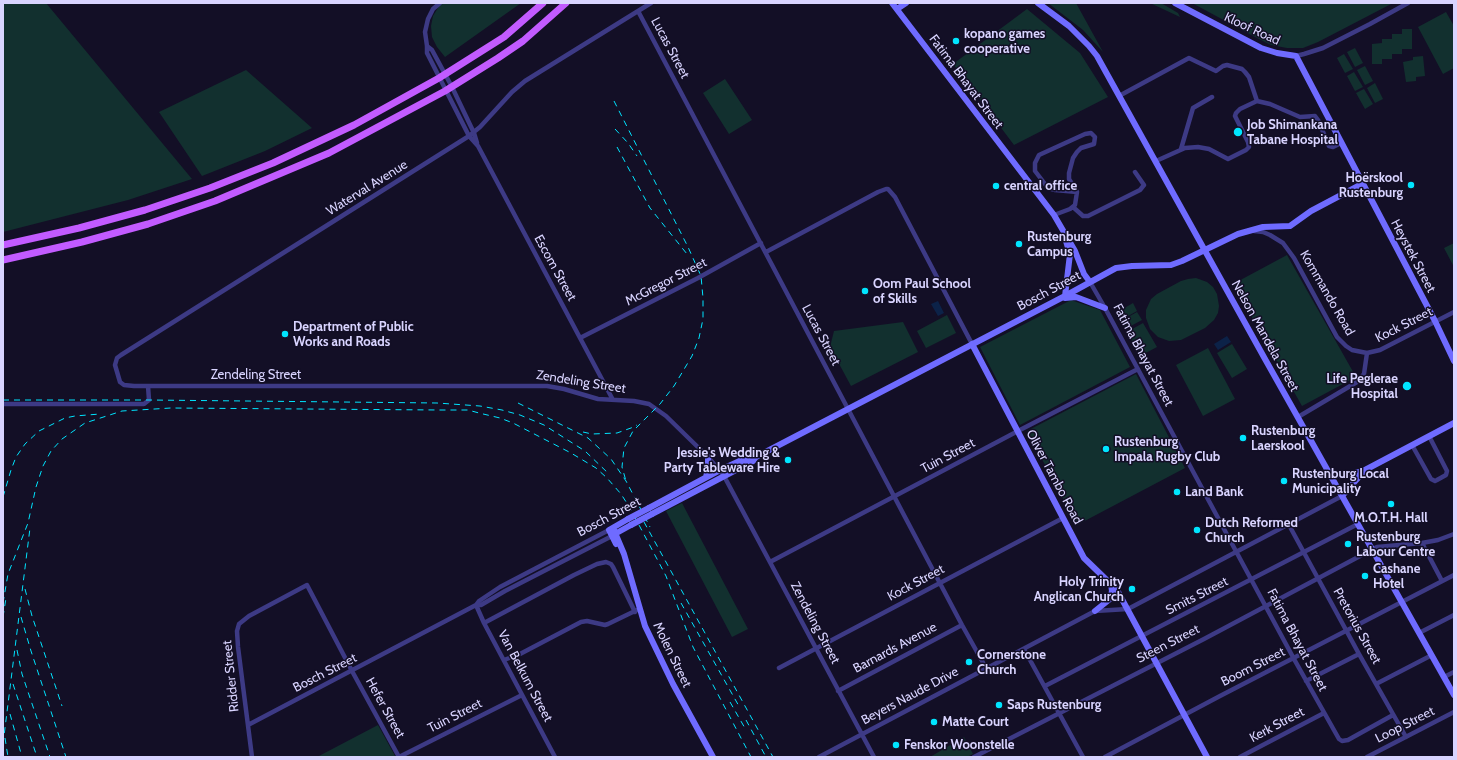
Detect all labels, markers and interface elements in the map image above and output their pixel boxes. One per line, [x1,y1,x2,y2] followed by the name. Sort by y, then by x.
[1222,9,1282,49] street label: Kloof Road
[647,15,693,81] street label: Lucas Street
[964,26,1045,57] place label: kopano games cooperative
[925,32,1007,132] street label: Fatima Bhayat Street
[951,36,961,46] marker: kopano games cooperative
[1247,117,1338,148] place label: Job Shimankana Tabane Hospital
[1232,126,1244,138] marker: Job Shimankana Tabane Hospital
[324,157,410,219] street label: Waterval Avenue
[1339,170,1403,201] place label: Hoërskool Rustenburg
[1004,178,1077,194] place label: central office
[1406,180,1416,190] marker: Hoërskool Rustenburg
[991,181,1001,191] marker: central office
[1387,217,1439,295] street label: Heystek Street
[1027,229,1091,260] place label: Rustenburg Campus
[530,232,580,304] street label: Escom Street
[1014,239,1024,249] marker: Rustenburg Campus
[1296,248,1358,338] street label: Kommando Road
[623,255,709,309] street label: McGregor Street
[1015,268,1083,314] street label: Bosch Street
[873,276,971,307] place label: Oom Paul School of Skills
[1228,278,1302,394] street label: Nelson Mandela Street
[860,286,870,296] marker: Oom Paul School of Skills
[1109,301,1177,409] street label: Fatima Bhayat Street
[798,302,844,368] street label: Lucas Street
[1373,304,1435,346] street label: Kock Street
[293,319,414,350] place label: Department of Public Works and Roads
[280,329,290,339] marker: Department of Public Works and Roads
[211,367,301,383] street label: Zendeling Street
[535,367,627,397] street label: Zendeling Street
[1326,371,1398,402] place label: Life Peglerae Hospital
[1401,380,1413,392] marker: Life Peglerae Hospital
[1251,423,1315,454] place label: Rustenburg Laerskool
[1022,427,1086,527] street label: Oliver Tambo Road
[1238,433,1248,443] marker: Rustenburg Laerskool
[1114,434,1220,465] place label: Rustenburg Impala Rugby Club
[918,435,978,477] street label: Tuin Street
[1101,444,1111,454] marker: Rustenburg Impala Rugby Club
[664,445,780,476] place label: Jessie's Wedding & Party Tableware Hire
[783,455,793,465] marker: Jessie's Wedding & Party Tableware Hire
[1292,466,1389,497] place label: Rustenburg Local Municipality
[1279,476,1289,486] marker: Rustenburg Local Municipality
[1185,484,1244,500] place label: Land Bank
[1172,487,1182,497] marker: Land Bank
[575,494,643,540] street label: Bosch Street
[1386,499,1396,509] marker: M.O.T.H. Hall
[1354,510,1428,526] place label: M.O.T.H. Hall
[1205,515,1298,546] place label: Dutch Reformed Church
[1192,525,1202,535] marker: Dutch Reformed Church
[1356,529,1435,560] place label: Rustenburg Labour Centre
[1343,539,1353,549] marker: Rustenburg Labour Centre
[1373,561,1420,592] place label: Cashane Hotel
[885,562,947,604] street label: Kock Street
[1360,571,1370,581] marker: Cashane Hotel
[1034,574,1124,605] place label: Holy Trinity Anglican Church
[1163,574,1231,618] street label: Smits Street
[787,579,843,667] street label: Zendeling Street
[1127,584,1137,594] marker: Holy Trinity Anglican Church
[1330,585,1384,667] street label: Pretorius Street
[1263,586,1331,694] street label: Fatima Bhayat Street
[851,619,939,677] street label: Barnards Avenue
[649,620,695,690] street label: Molen Street
[1134,621,1202,667] street label: Steen Street
[494,627,556,725] street label: Van Belkum Street
[219,639,243,713] street label: Ridder Street
[1218,644,1288,690] street label: Boom Street
[977,647,1046,678] place label: Cornerstone Church
[290,650,360,696] street label: Bosch Street
[964,657,974,667] marker: Cornerstone Church
[859,664,961,728] street label: Beyers Naude Drive
[362,675,408,741] street label: Hefer Street
[425,696,485,736] street label: Tuin Street
[1007,697,1101,713] place label: Saps Rustenburg
[994,700,1004,710] marker: Saps Rustenburg
[1373,703,1437,747] street label: Loop Street
[1247,704,1307,746] street label: Kerk Street
[942,714,1009,730] place label: Matte Court
[929,717,939,727] marker: Matte Court
[904,737,1015,753] place label: Fenskor Woonstelle
[891,740,901,750] marker: Fenskor Woonstelle

